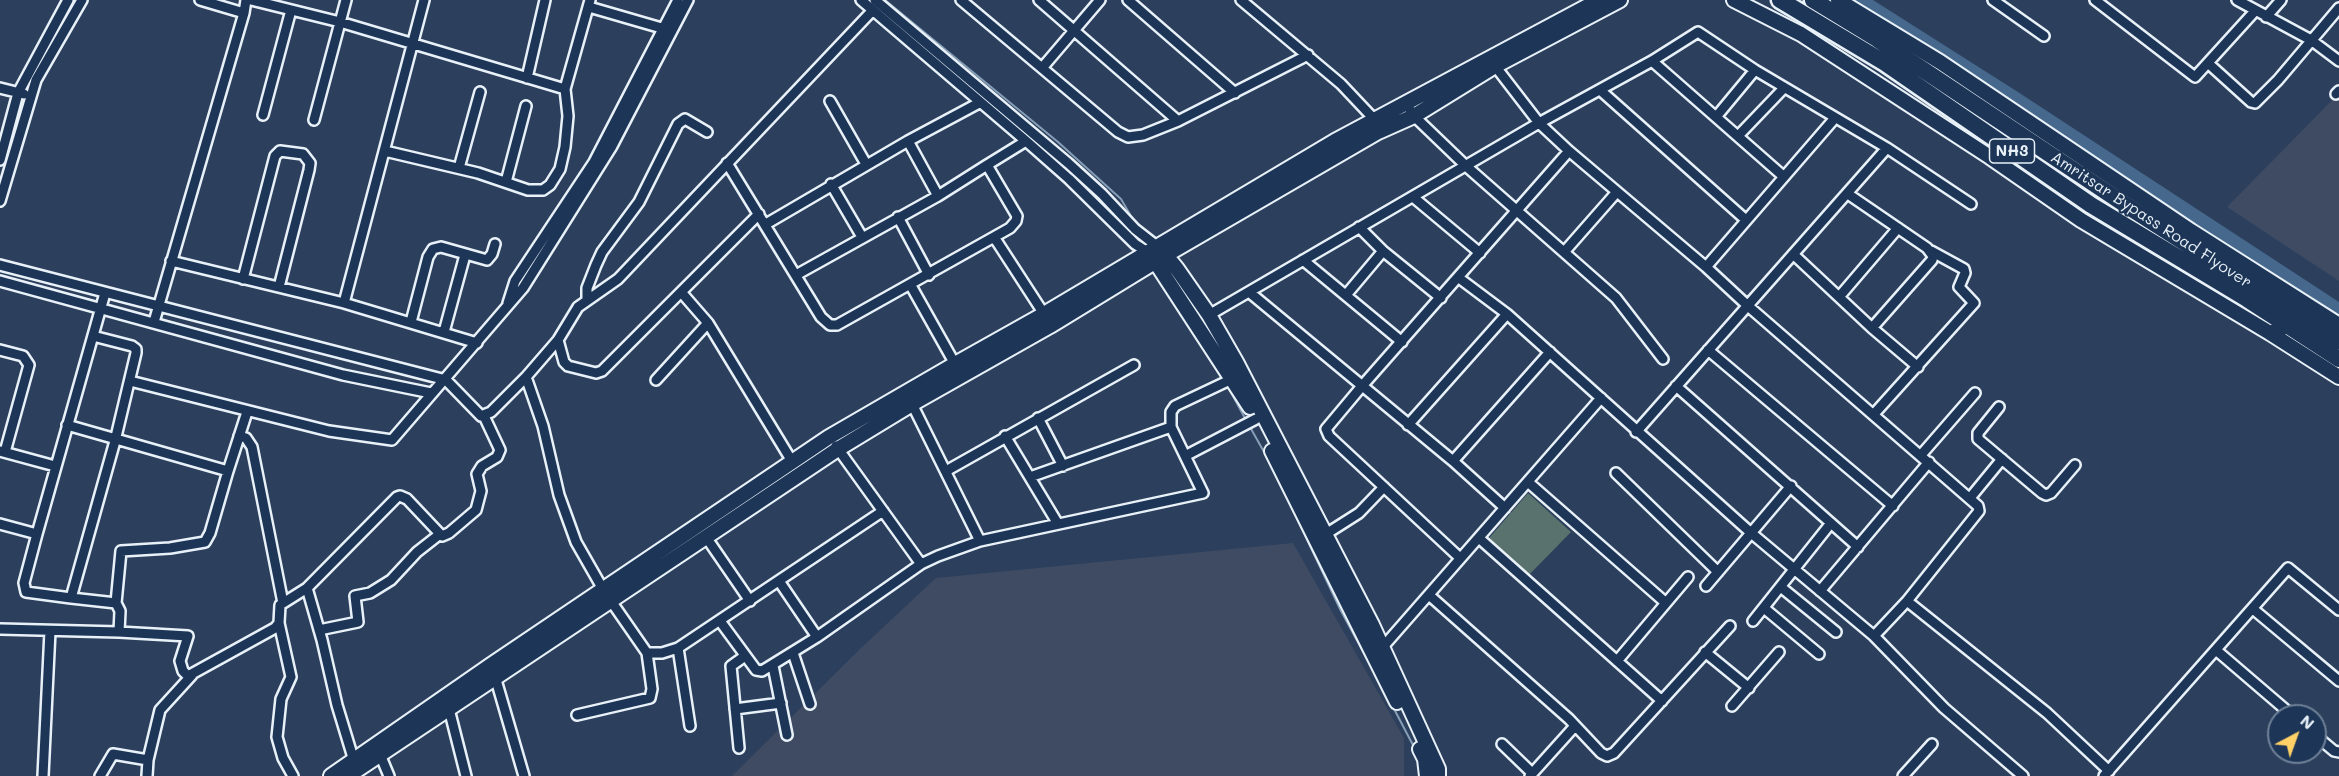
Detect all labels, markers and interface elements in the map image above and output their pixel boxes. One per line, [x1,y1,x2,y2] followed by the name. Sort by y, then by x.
[1990,139,2034,163] road number: NH3
[2047,148,2255,292] street label: Amritsar Bypass Road Flyover
[2267,704,2327,764] north arrow
[2296,710,2319,733] text: N

